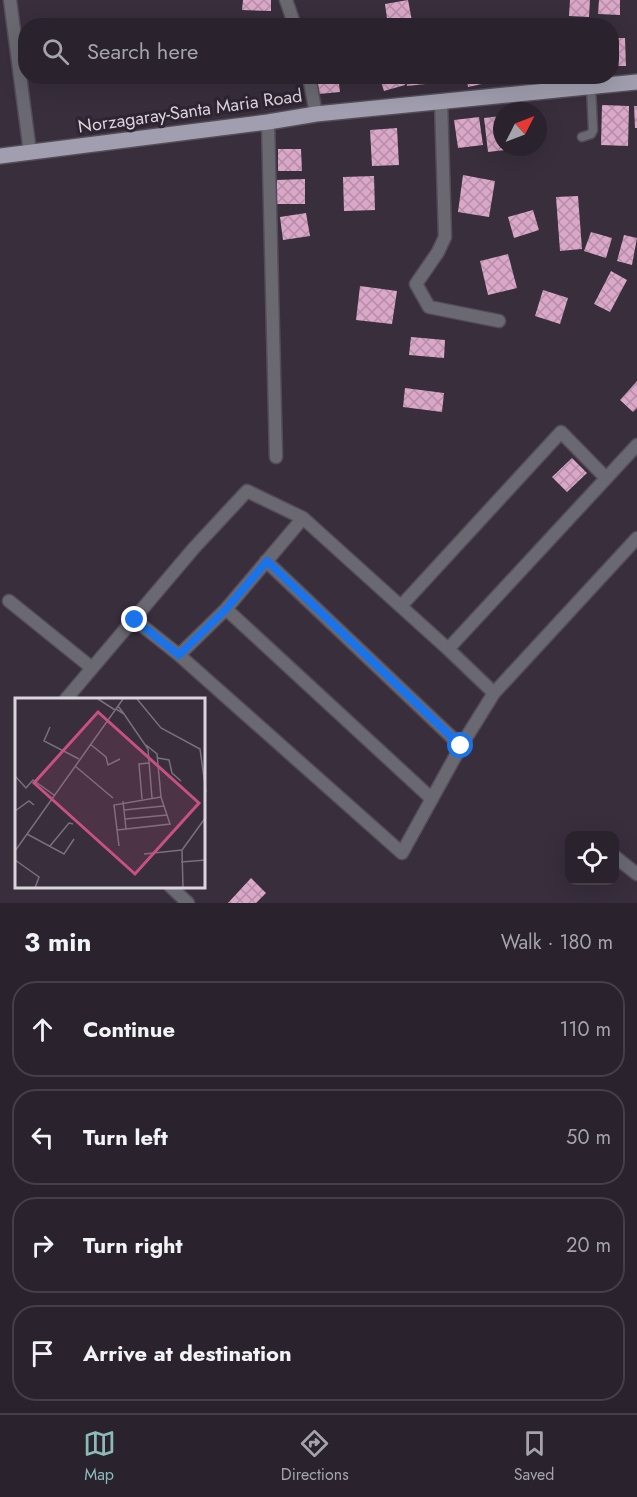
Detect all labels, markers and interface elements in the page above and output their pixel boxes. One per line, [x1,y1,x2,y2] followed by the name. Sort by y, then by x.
[18,18,619,84] search box
[39,35,72,68] icon: search
[87,35,198,67] text: Search here
[76,82,304,140] street label: Norzagaray-Santa Maria Road
[493,102,547,156] north arrow
[121,606,147,632] route end
[15,698,206,888] inset map
[447,732,473,758] route start
[565,831,619,885] map controls
[565,831,619,885] button: locate
[24,923,91,961] text: 3 min
[501,928,613,957] text: Walk · 180 m
[26,1013,59,1046] icon: ahead
[83,1013,175,1045] text: Continue
[559,1015,611,1044] text: 110 m
[26,1121,59,1154] icon: left
[83,1121,168,1153] text: Turn left
[566,1123,611,1152] text: 50 m
[26,1229,59,1262] icon: right
[83,1229,183,1261] text: Turn right
[566,1231,611,1260] text: 20 m
[26,1337,59,1370] icon: arrive
[83,1337,292,1369] text: Arrive at destination
[83,1427,116,1486] tab: Map
[281,1427,349,1486] tab: Directions
[514,1427,554,1486] tab: Saved

